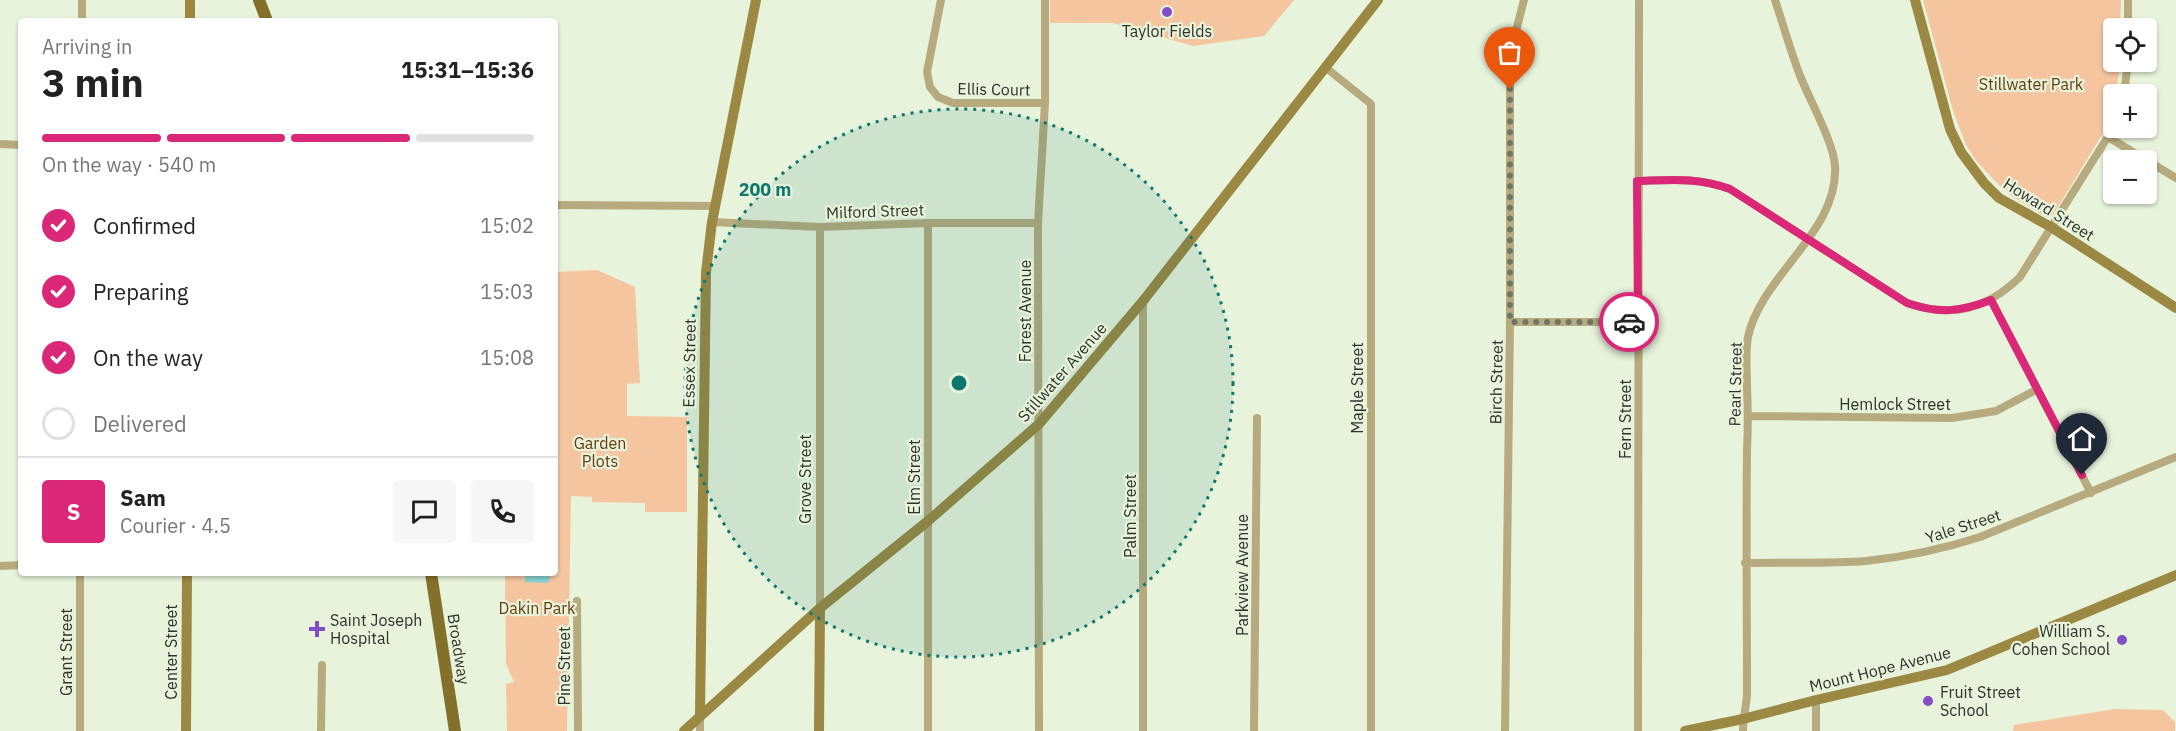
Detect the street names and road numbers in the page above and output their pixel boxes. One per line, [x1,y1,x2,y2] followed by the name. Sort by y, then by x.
[957,78,1031,100] street label: Ellis Court
[2000,173,2098,245] street label: Howard Street
[826,199,924,223] street label: Milford Street
[1015,259,1035,362] street label: Forest Avenue
[678,318,700,408] street label: Essex Street
[1013,318,1111,426] street label: Stillwater Avenue
[1485,339,1507,425] street label: Birch Street
[1347,342,1367,434] street label: Maple Street
[1724,342,1746,426] street label: Pearl Street
[1615,379,1635,459] street label: Fern Street
[1839,394,1951,414] street label: Hemlock Street
[795,434,815,524] street label: Grove Street
[904,439,924,515] street label: Elm Street
[1120,474,1140,558] street label: Palm Street
[1923,504,2003,548] street label: Yale Street
[1232,514,1252,636] street label: Parkview Avenue
[161,604,181,700] street label: Center Street
[56,608,76,696] street label: Grant Street
[444,612,474,686] street label: Broadway
[554,626,574,706] street label: Pine Street
[1807,642,1953,696] street label: Mount Hope Avenue

